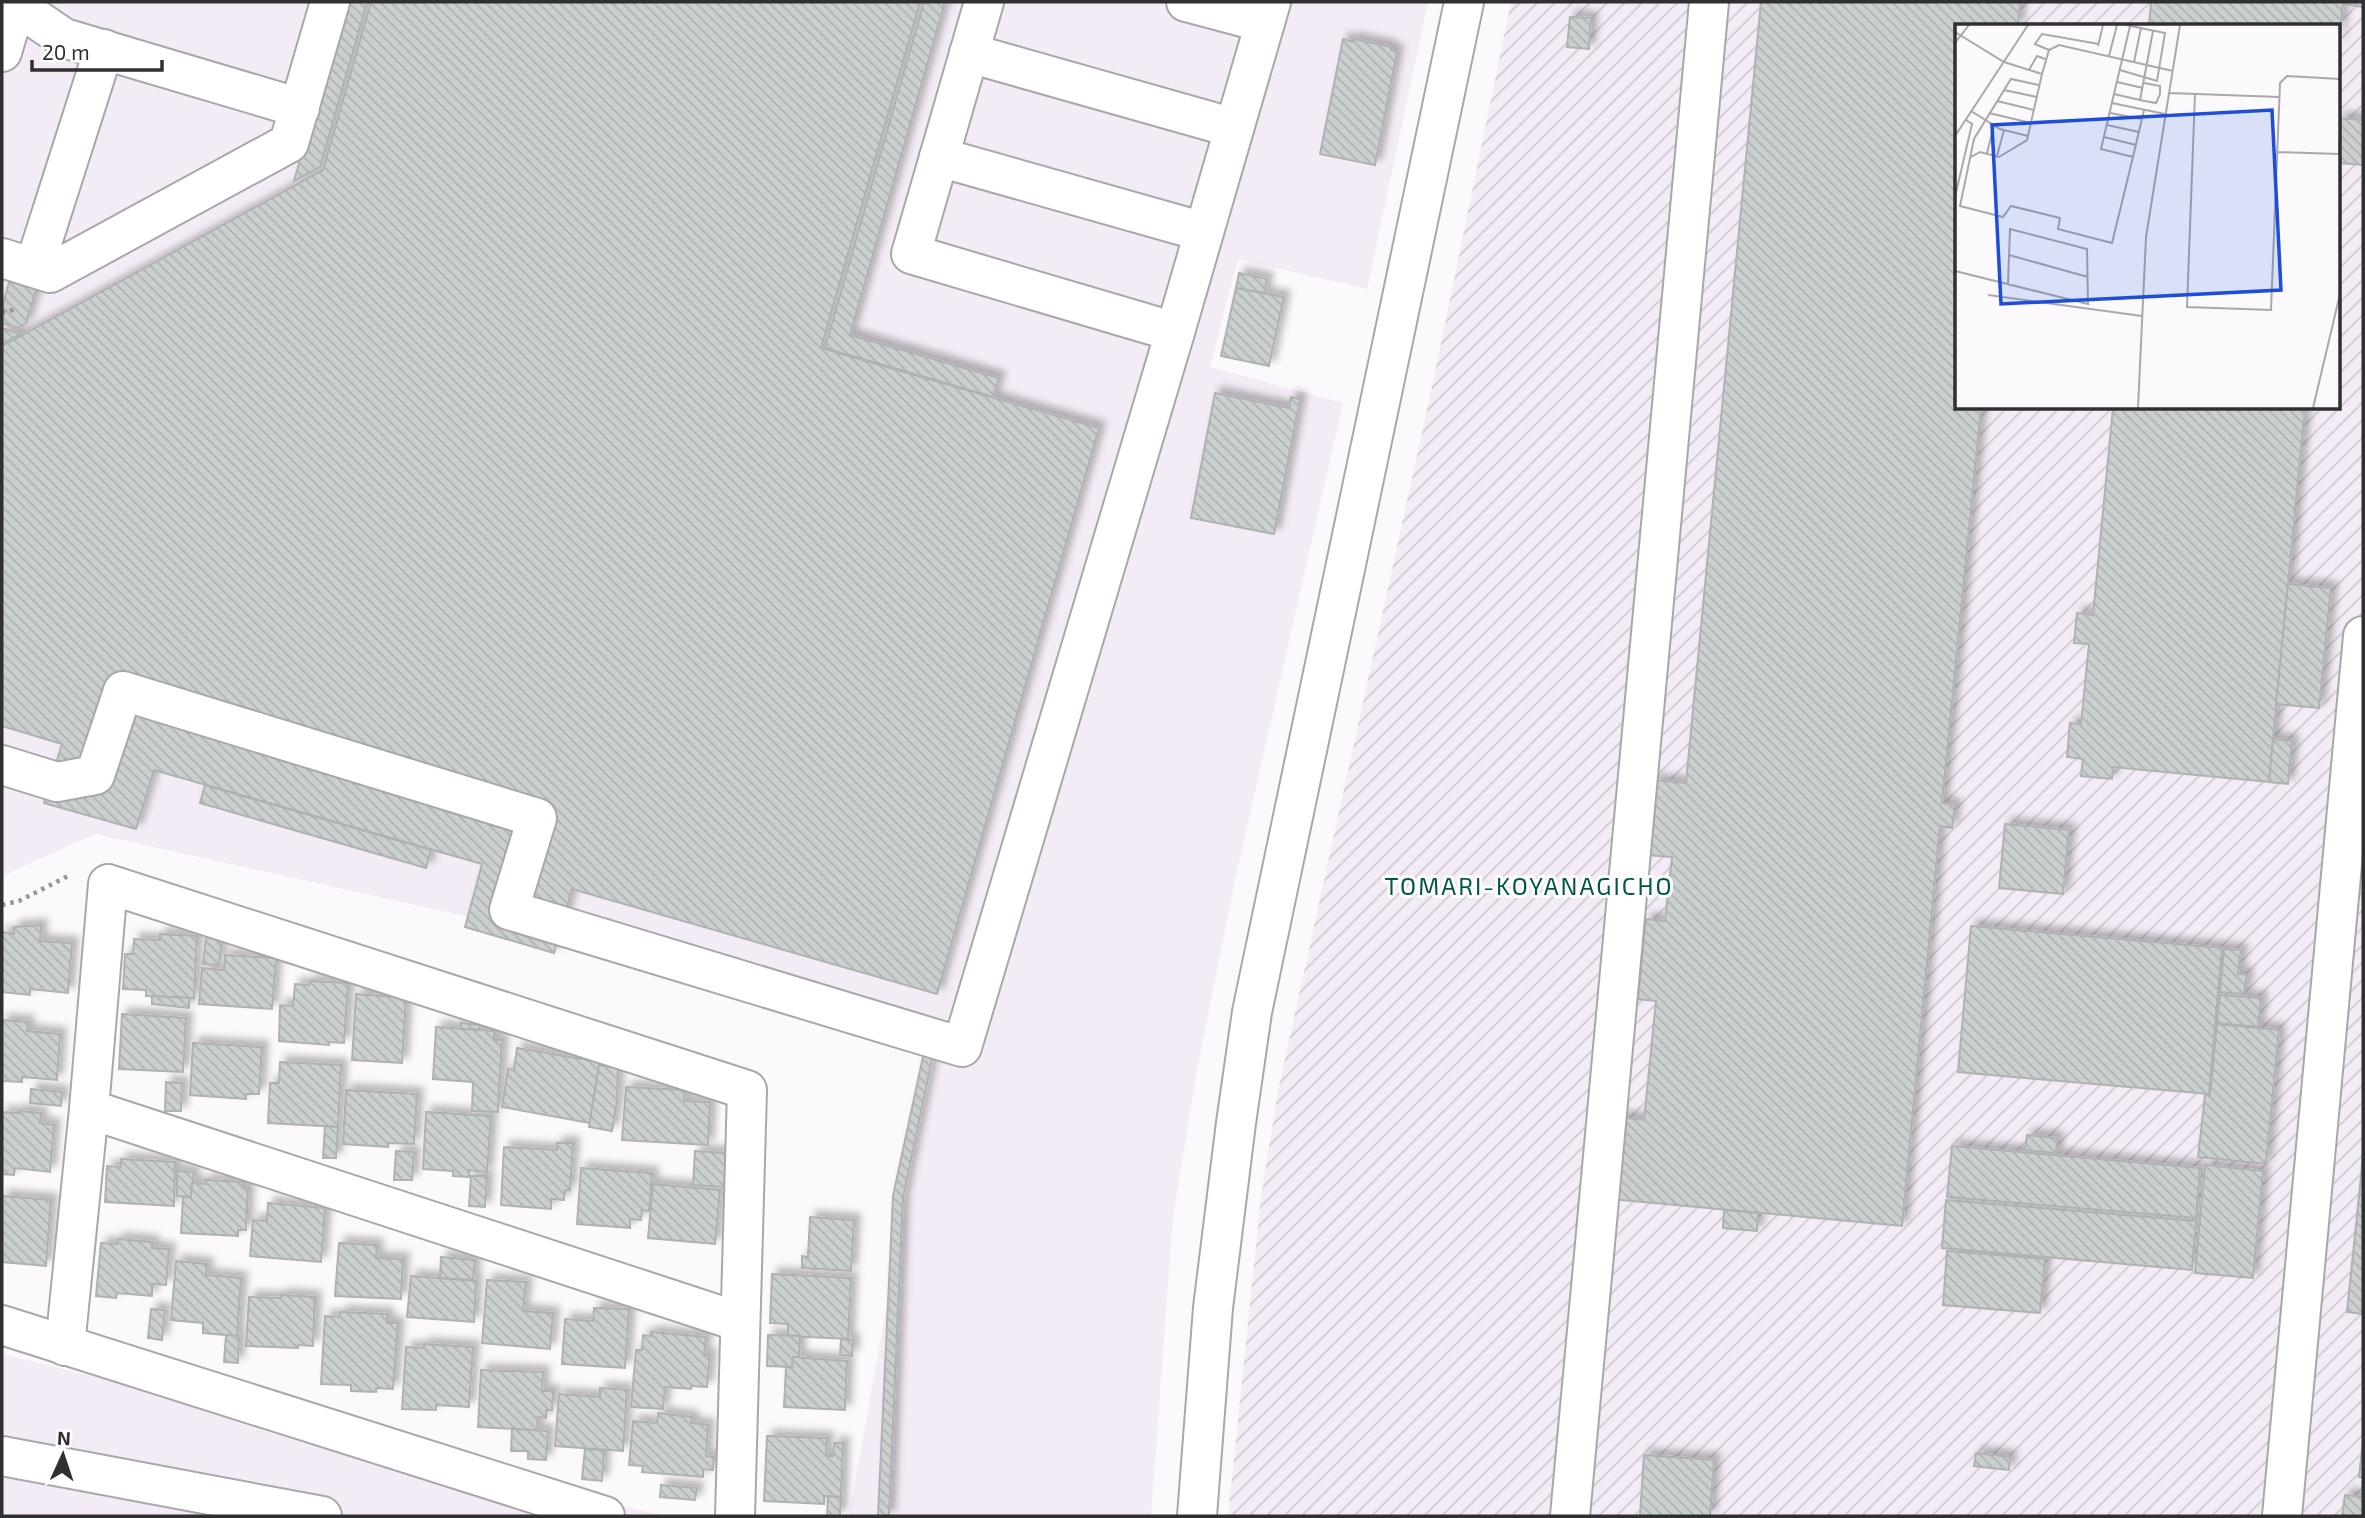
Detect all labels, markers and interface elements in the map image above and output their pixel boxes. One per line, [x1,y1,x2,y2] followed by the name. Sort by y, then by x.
[1955,24,2340,410] inset map
[32,28,161,72] scale bar
[42,39,90,64] text: 20 m
[1385,871,1673,900] district label: TOMARI-KOYANAGICHO
[28,1420,98,1490] north arrow
[56,1426,71,1449] text: N

